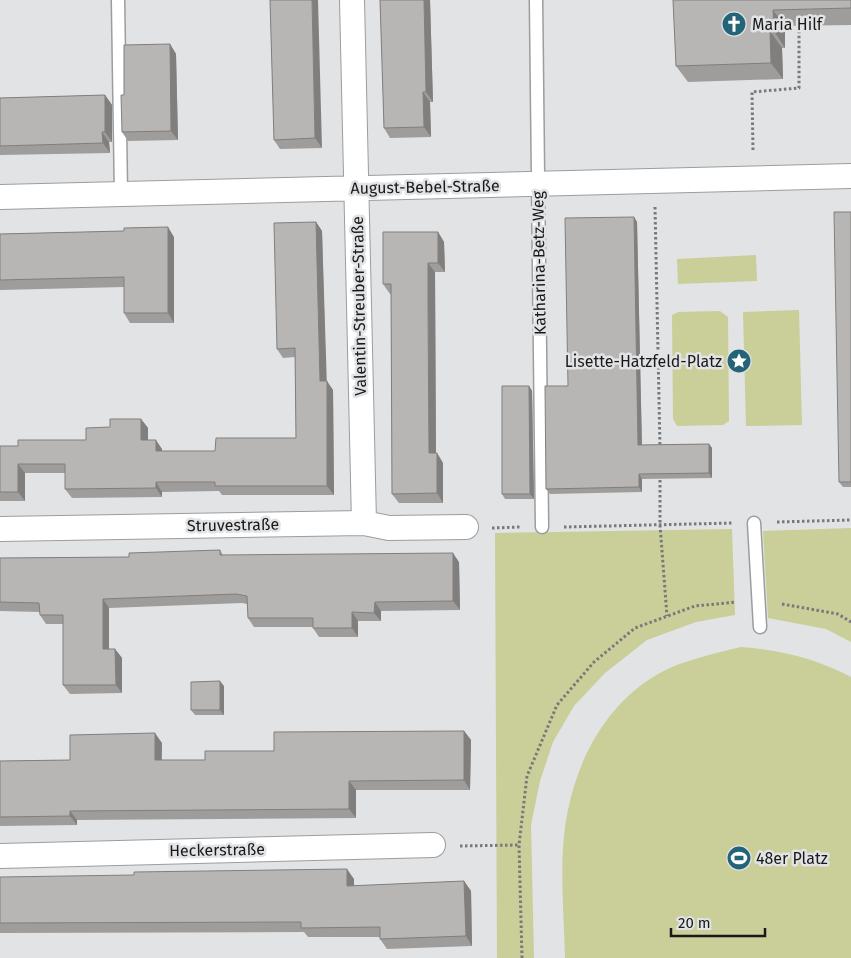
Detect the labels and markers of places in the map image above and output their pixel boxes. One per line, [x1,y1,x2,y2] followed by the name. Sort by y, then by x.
[721,11,747,37] church icon: Maria Hilf
[752,15,824,34] place label: Maria Hilf
[726,348,752,374] place icon: Lisette-Hatzfeld-Platz
[565,352,722,371] place label: Lisette-Hatzfeld-Platz
[726,845,752,871] sports icon: 48er Platz
[756,849,828,868] place label: 48er Platz

